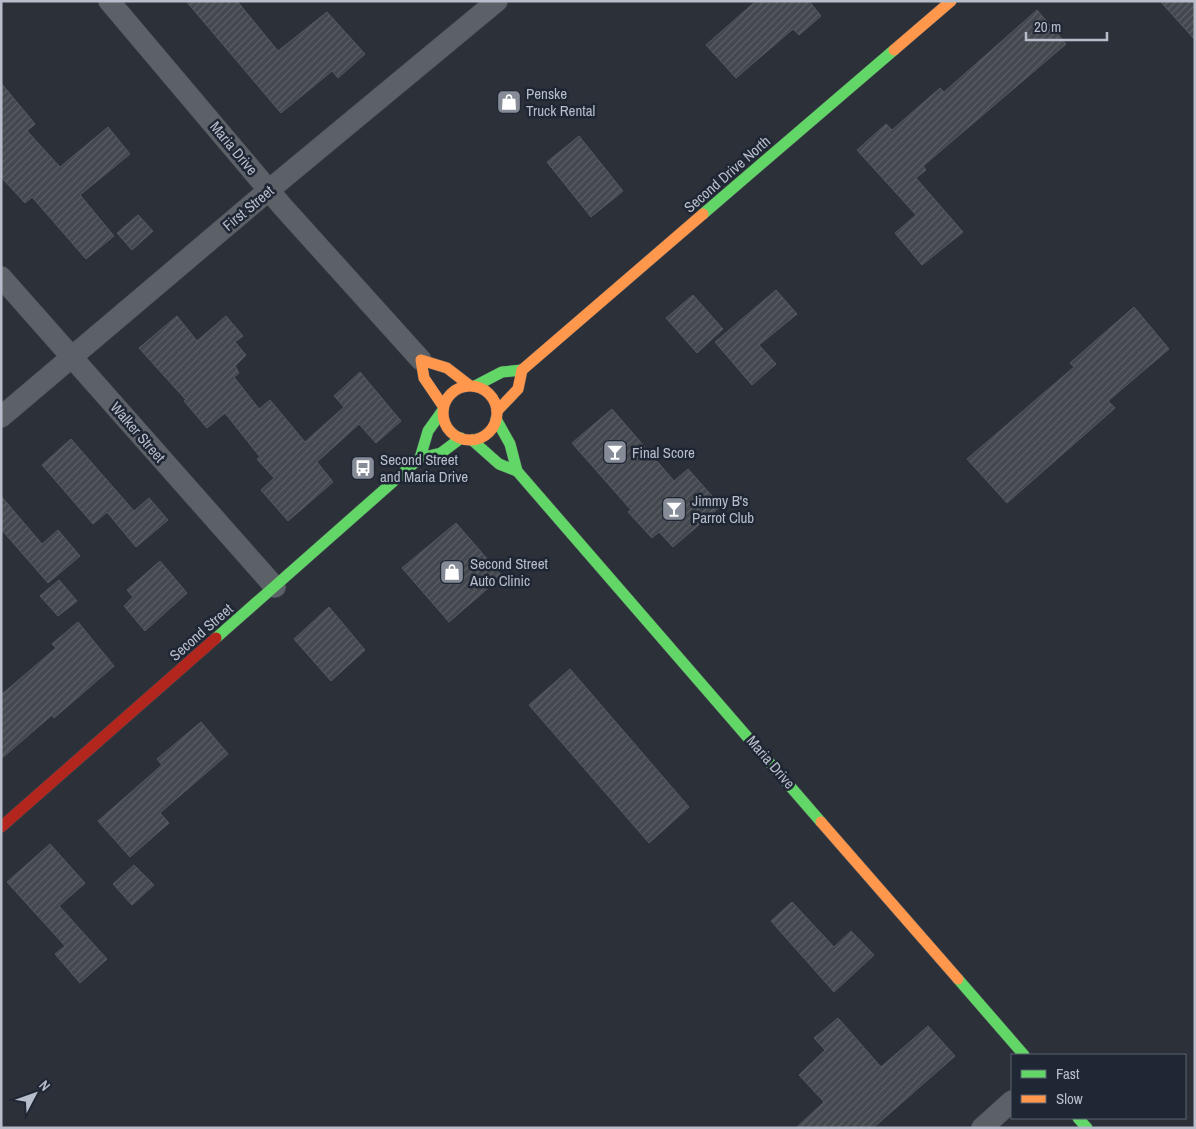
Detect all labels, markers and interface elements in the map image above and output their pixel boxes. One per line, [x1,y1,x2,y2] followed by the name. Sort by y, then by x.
[1026,10,1107,42] scale bar
[1034,16,1061,37] text: 20 m
[526,83,595,121] place label: Penske Truck Rental
[496,89,522,115] shop icon: Penske Truck Rental
[205,117,263,179] street label: Maria Drive
[679,131,775,217] street label: Second Drive North
[218,180,278,236] street label: First Street
[106,397,171,467] street label: Walker Street
[602,439,628,465] bar icon: Final Score
[632,442,695,463] place label: Final Score
[380,449,468,487] place label: Second Street and Maria Drive
[350,455,376,481] bus stop icon: Second Street and Maria Drive
[692,490,754,528] place label: Jimmy B's Parrot Club
[661,496,687,522] bar icon: Jimmy B's Parrot Club
[469,553,549,591] place label: Second Street Auto Clinic
[439,559,465,585] shop icon: Second Street Auto Clinic
[165,598,238,666] street label: Second Street
[742,731,800,793] street label: Maria Drive
[1011,1054,1186,1119] legend
[1056,1063,1080,1084] text: Fast
[10,1069,60,1119] north arrow
[35,1076,54,1095] text: N
[1056,1088,1083,1109] text: Slow

